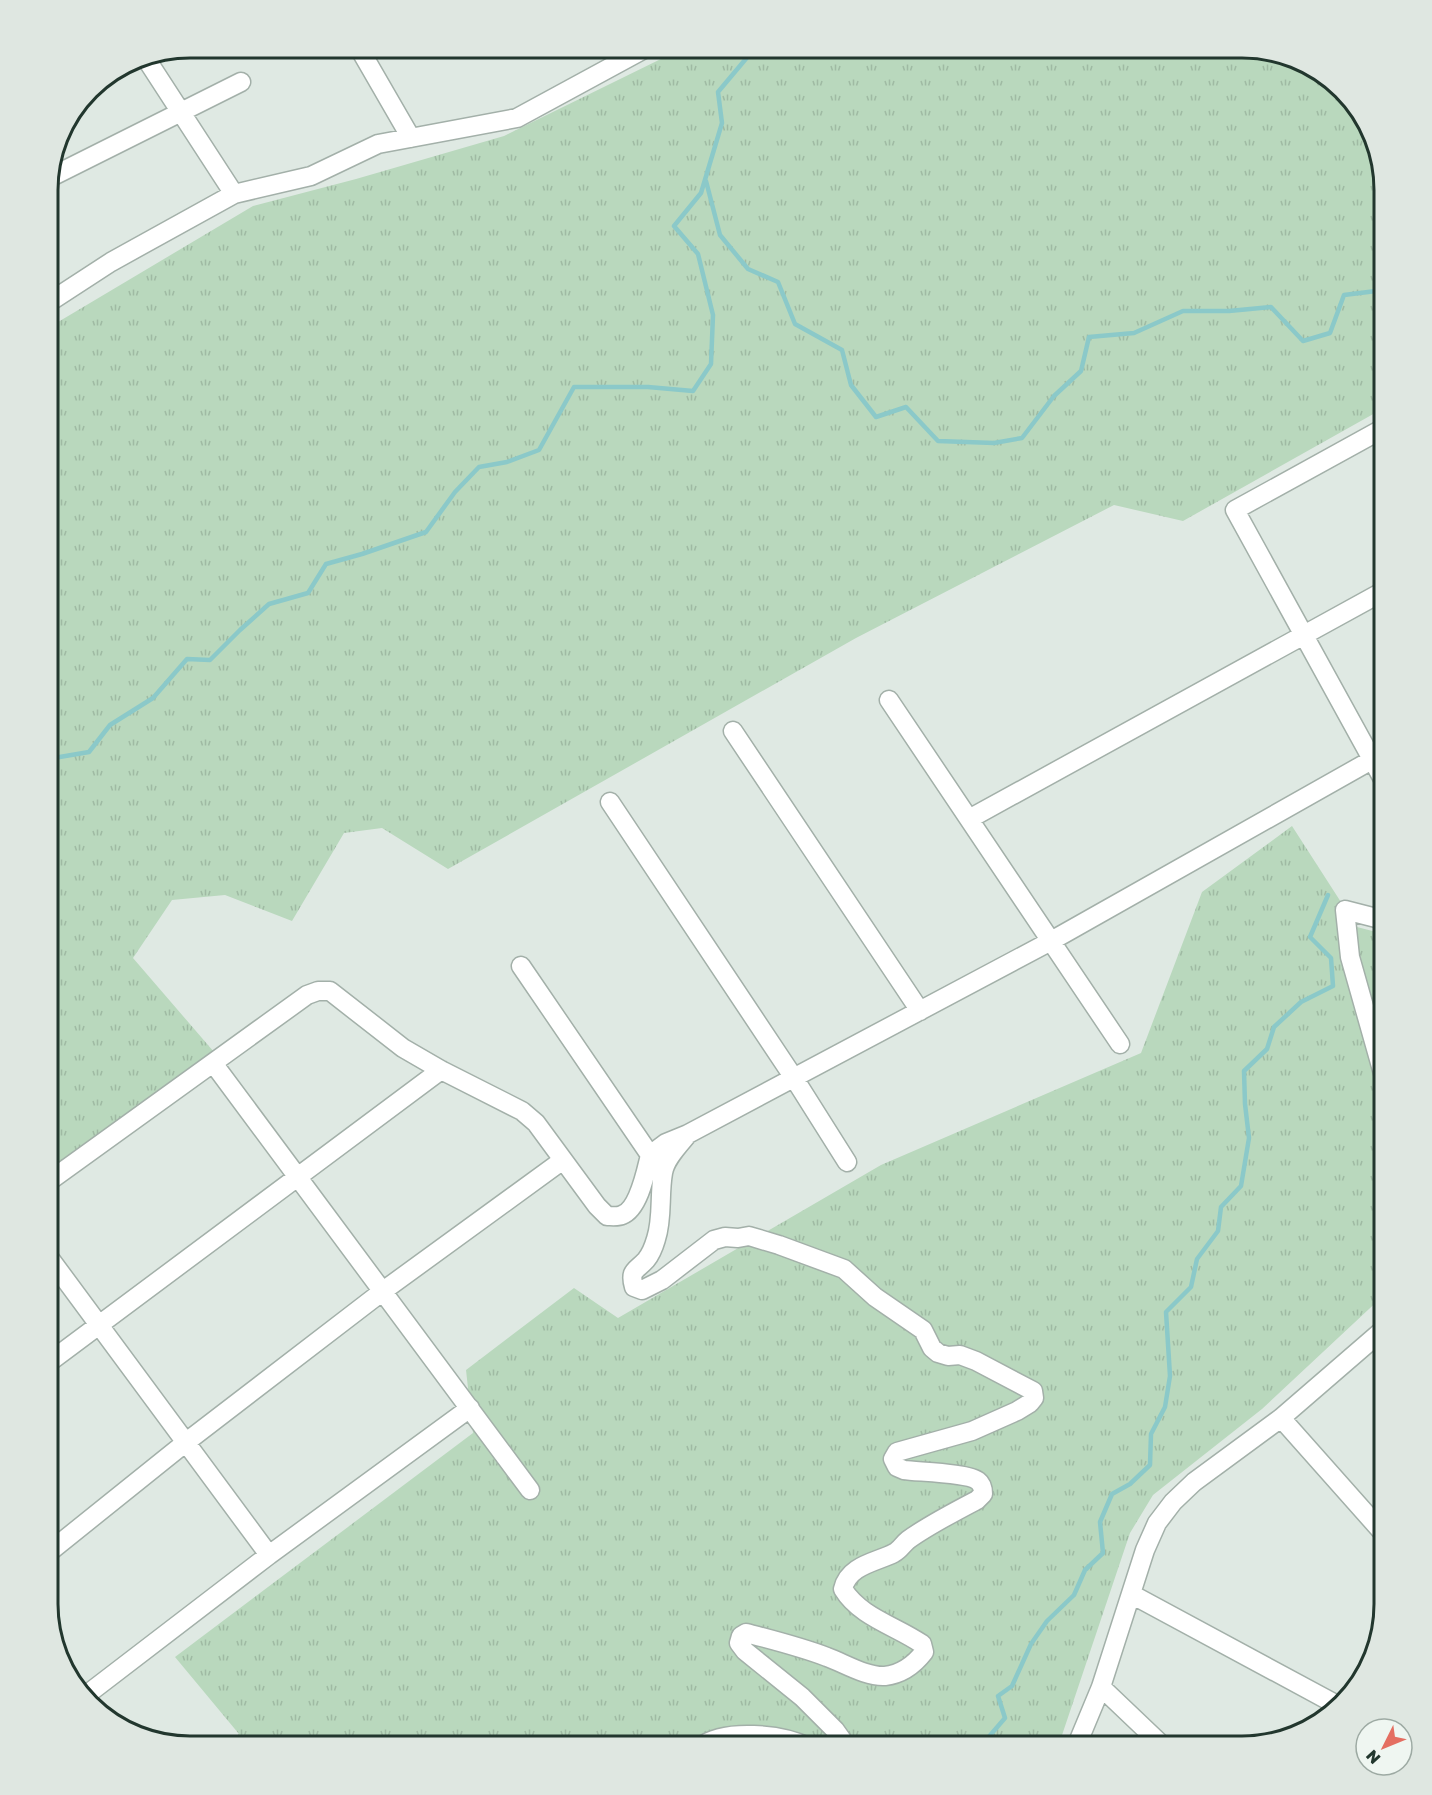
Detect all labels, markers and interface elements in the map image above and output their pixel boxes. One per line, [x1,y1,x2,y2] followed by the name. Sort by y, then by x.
[1354,1717,1414,1777] north arrow
[1362,1746,1384,1769] text: N

